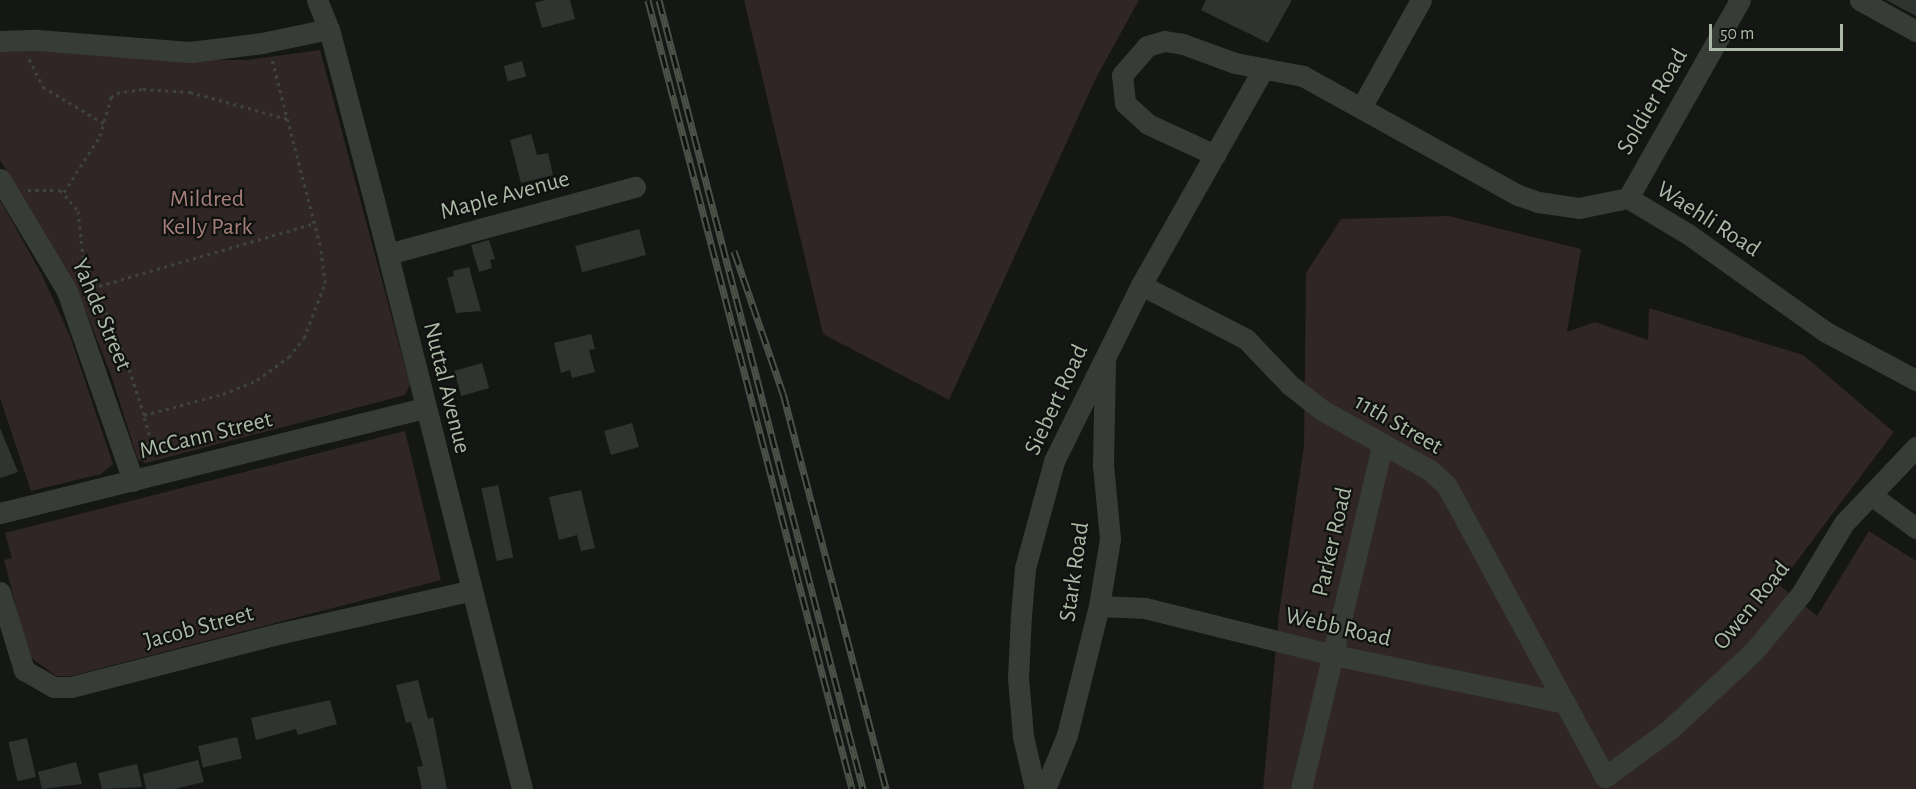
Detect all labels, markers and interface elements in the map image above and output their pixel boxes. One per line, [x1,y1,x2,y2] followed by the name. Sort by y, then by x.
[1712,12,1846,50] scale bar
[1720,25,1754,43] text: 50 m
[1611,44,1695,160] street label: Soldier Road
[437,165,573,227] street label: Maple Avenue
[1651,176,1765,264] street label: Waehli Road
[161,186,253,242] park label: Mildred Kelly Park
[65,255,137,375] street label: Yahde Street
[416,319,476,457] street label: Nuttal Avenue
[1019,340,1095,460] street label: Siebert Road
[1349,388,1447,462] street label: 11th Street
[137,406,275,466] street label: McCann Street
[1306,484,1360,600] street label: Parker Road
[1054,520,1096,624] street label: Stark Road
[1707,556,1797,656] street label: Owen Road
[141,600,257,656] street label: Jacob Street
[1282,602,1394,654] street label: Webb Road

